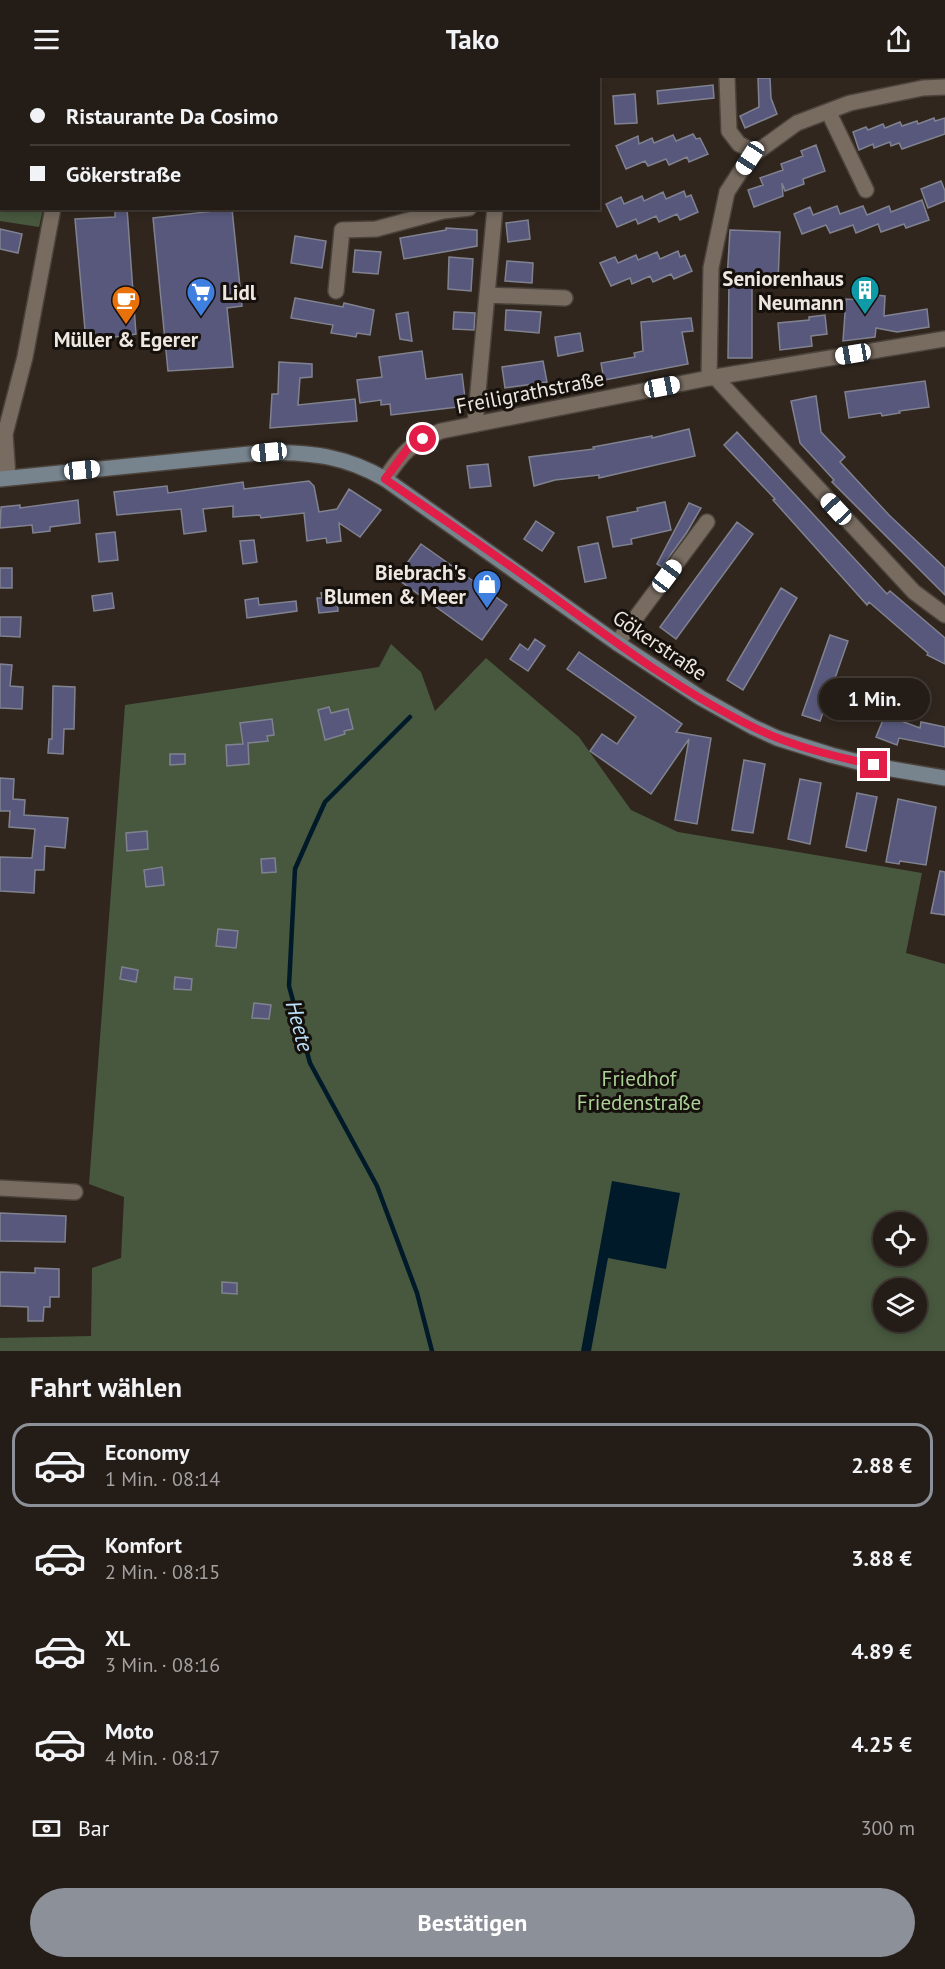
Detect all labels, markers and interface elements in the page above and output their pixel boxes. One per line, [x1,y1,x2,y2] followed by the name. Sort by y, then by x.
[446,22,499,56] text: Tako
[30,23,63,56] icon: menu
[882,23,915,56] icon: share
[66,102,278,130] text: Ristaurante Da Cosimo
[733,138,767,178] car
[66,160,181,188] text: Gökerstraße
[722,265,844,316] place label: Seniorenhaus Neumann
[849,274,881,316] building icon: Seniorenhaus Neumann
[185,276,217,318] supermarket icon: Lidl
[222,279,257,306] place label: Lidl
[110,284,142,326] cafe icon: Müller & Egerer
[54,326,199,353] place label: Müller & Egerer
[834,342,872,366] car
[454,364,606,420] street label: Freiligrathstraße
[643,375,681,399] car
[409,425,436,452] route start
[250,441,288,463] car
[63,459,101,481] car
[817,490,855,528] car
[649,556,685,596] car
[324,559,467,610] place label: Biebrach's Blumen & Meer
[471,568,503,610] shop icon: Biebrach's Blumen & Meer
[608,604,712,686] street label: Gökerstraße
[818,678,930,720] callout: 1 Min.
[848,686,901,712] text: 1 Min.
[860,751,887,778] route end
[280,997,320,1055] water label: Heete
[577,1065,701,1116] park label: Friedhof Friedenstraße
[873,1212,927,1332] map controls
[873,1212,927,1266] button: locate
[873,1278,927,1332] button: layers
[30,1370,182,1404] text: Fahrt wählen
[33,1438,87,1492] icon: car
[105,1438,189,1466] text: Economy
[851,1451,912,1479] text: 2.88 €
[105,1466,220,1492] text: 1 Min. · 08:14
[33,1531,87,1585] icon: car
[105,1531,182,1559] text: Komfort
[851,1544,912,1572] text: 3.88 €
[105,1559,220,1585] text: 2 Min. · 08:15
[33,1624,87,1678] icon: car
[105,1624,130,1652] text: XL
[851,1637,912,1665] text: 4.89 €
[105,1652,220,1678] text: 3 Min. · 08:16
[33,1717,87,1771] icon: car
[105,1717,154,1745] text: Moto
[851,1730,912,1758] text: 4.25 €
[105,1745,220,1771] text: 4 Min. · 08:17
[30,1812,63,1845] icon: cash
[78,1814,109,1842] text: Bar
[861,1815,915,1841] text: 300 m
[30,1888,915,1957] button: Bestätigen

